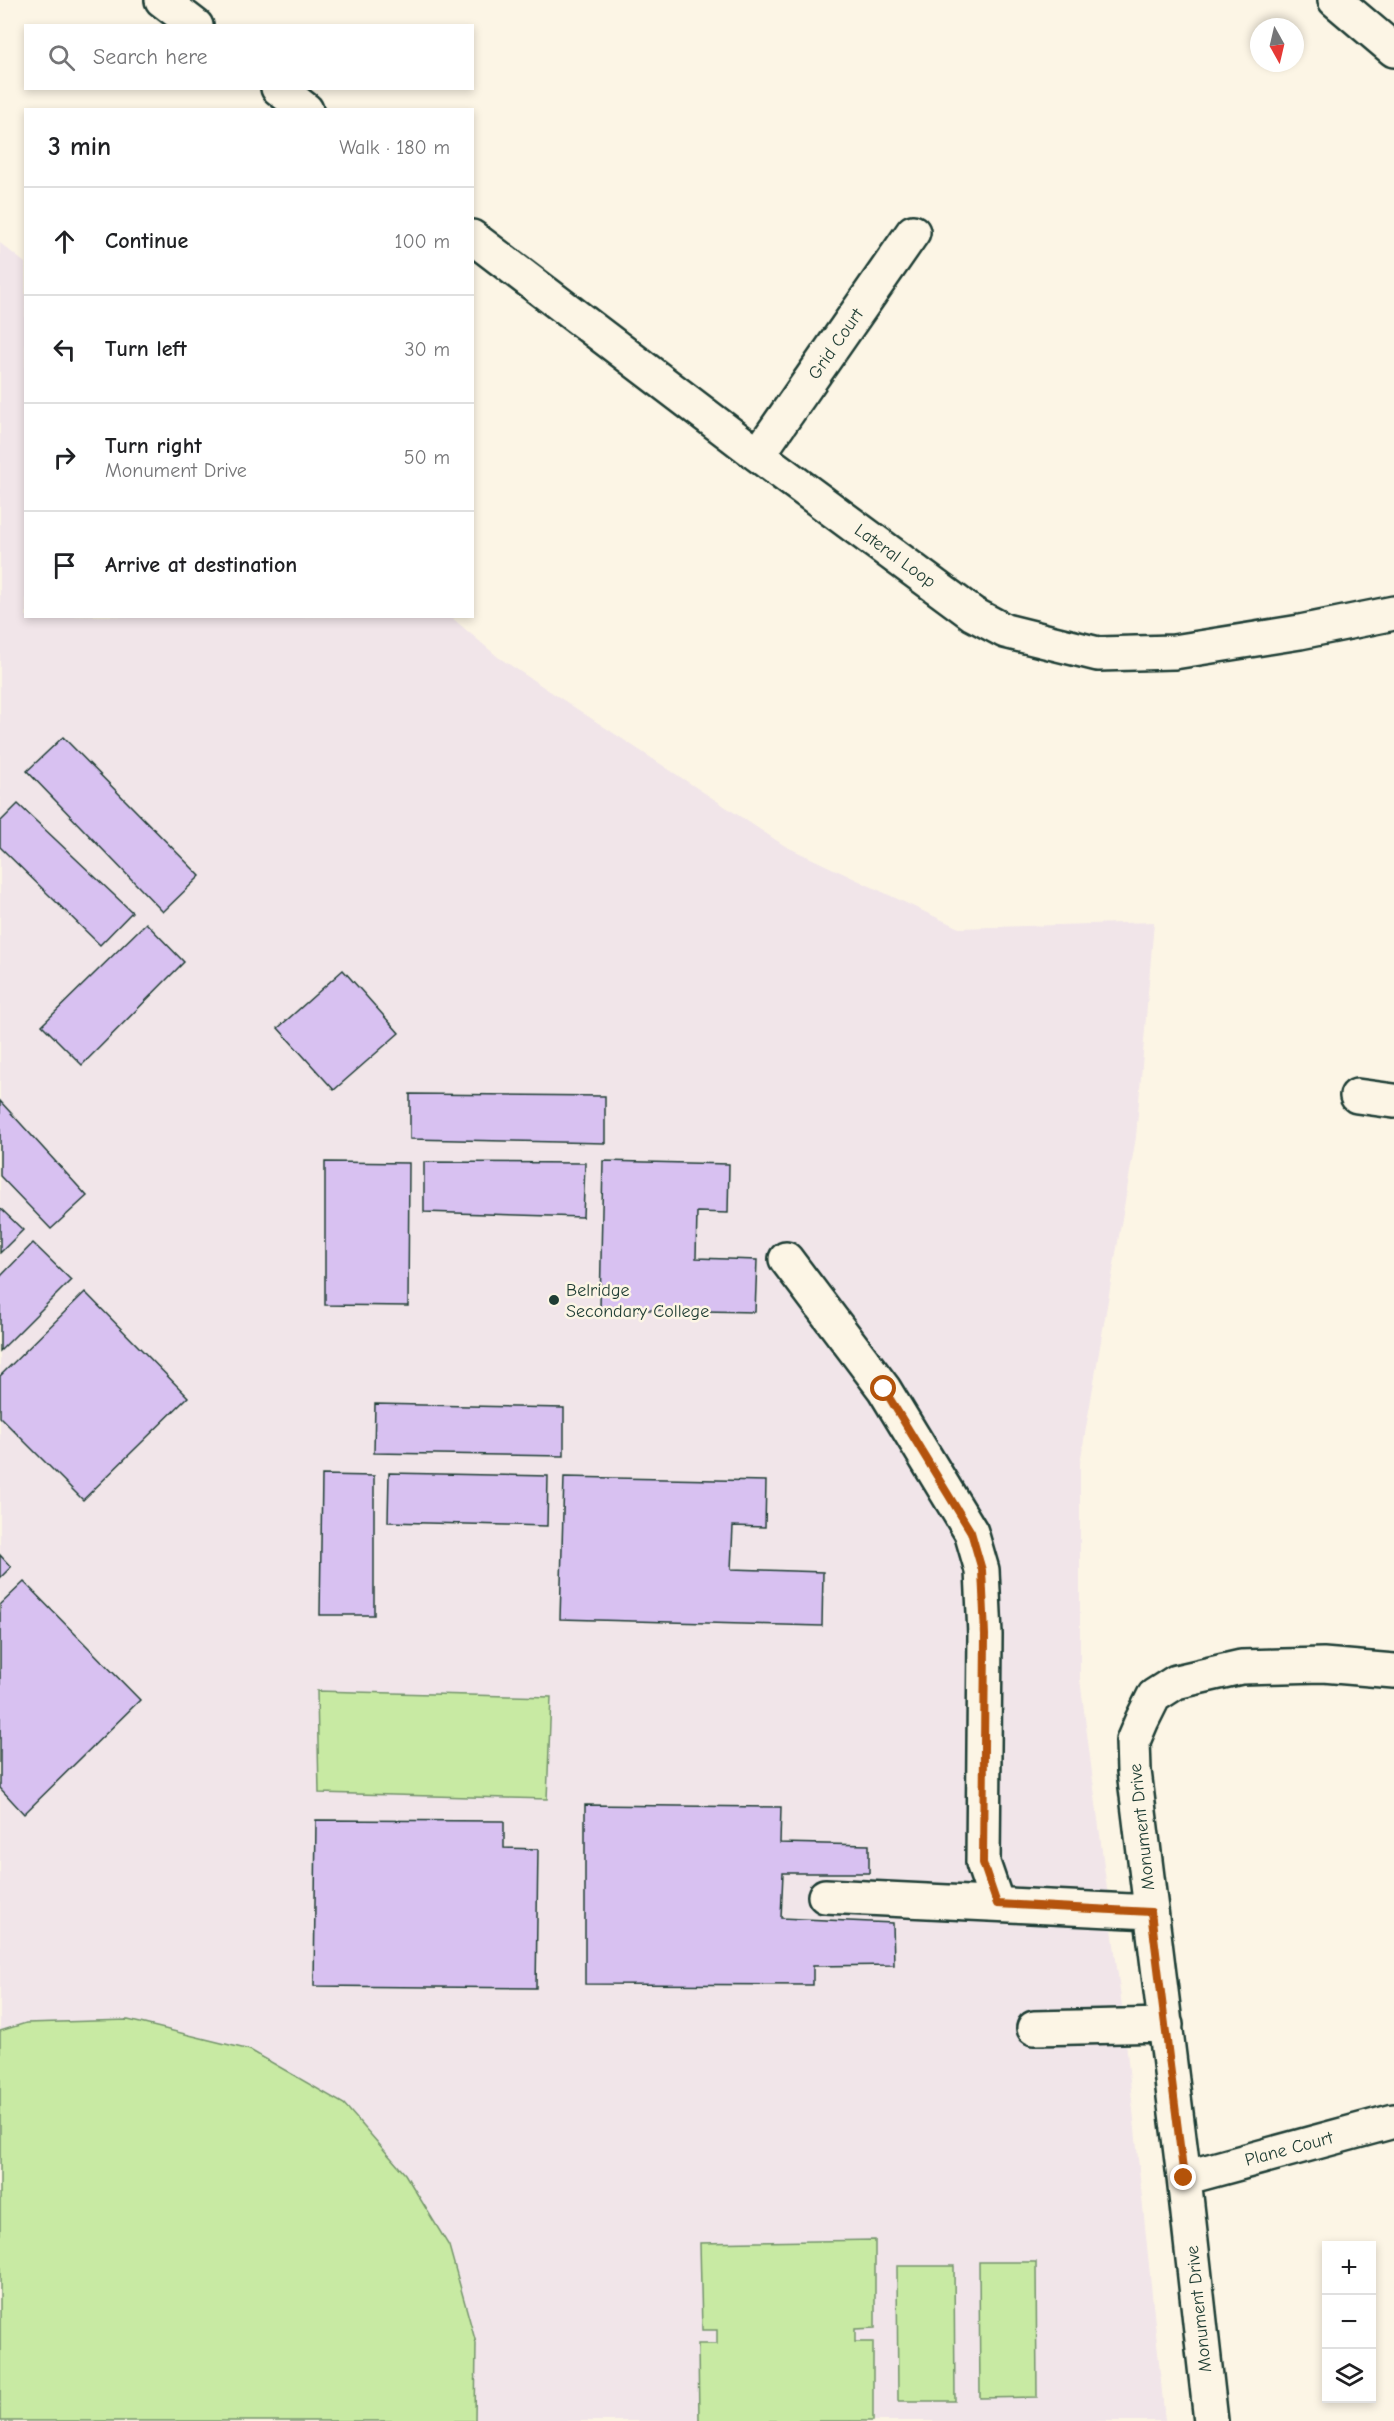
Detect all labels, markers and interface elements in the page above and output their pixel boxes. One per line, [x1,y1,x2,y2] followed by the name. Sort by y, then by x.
[1250,18,1304,72] north arrow
[24,24,474,90] search box
[45,41,78,74] icon: search
[93,44,208,70] text: Search here
[48,132,111,162] text: 3 min
[339,136,450,159] text: Walk · 180 m
[48,225,81,258] icon: ahead
[105,228,188,254] text: Continue
[395,230,450,253] text: 100 m
[804,304,869,384] street label: Grid Court
[48,333,81,366] icon: left
[105,336,187,362] text: Turn left
[404,338,450,361] text: 30 m
[105,433,202,459] text: Turn right
[48,441,81,474] icon: right
[404,446,450,469] text: 50 m
[105,459,247,482] text: Monument Drive
[850,520,940,592] street label: Lateral Loop
[48,549,81,582] icon: arrive
[105,552,297,578] text: Arrive at destination
[566,1280,709,1322] place label: Belridge Secondary College
[547,1293,561,1307] marker: Belridge Secondary College
[870,1375,896,1401] route start
[1125,1762,1159,1892] street label: Monument Drive
[1243,2127,1336,2171] street label: Plane Court
[1170,2164,1196,2190] route end
[1322,2241,1376,2403] map controls
[1322,2241,1376,2295] button: +
[1182,2244,1216,2374] street label: Monument Drive
[1322,2295,1376,2349] button: −
[1322,2349,1376,2403] button: layers

